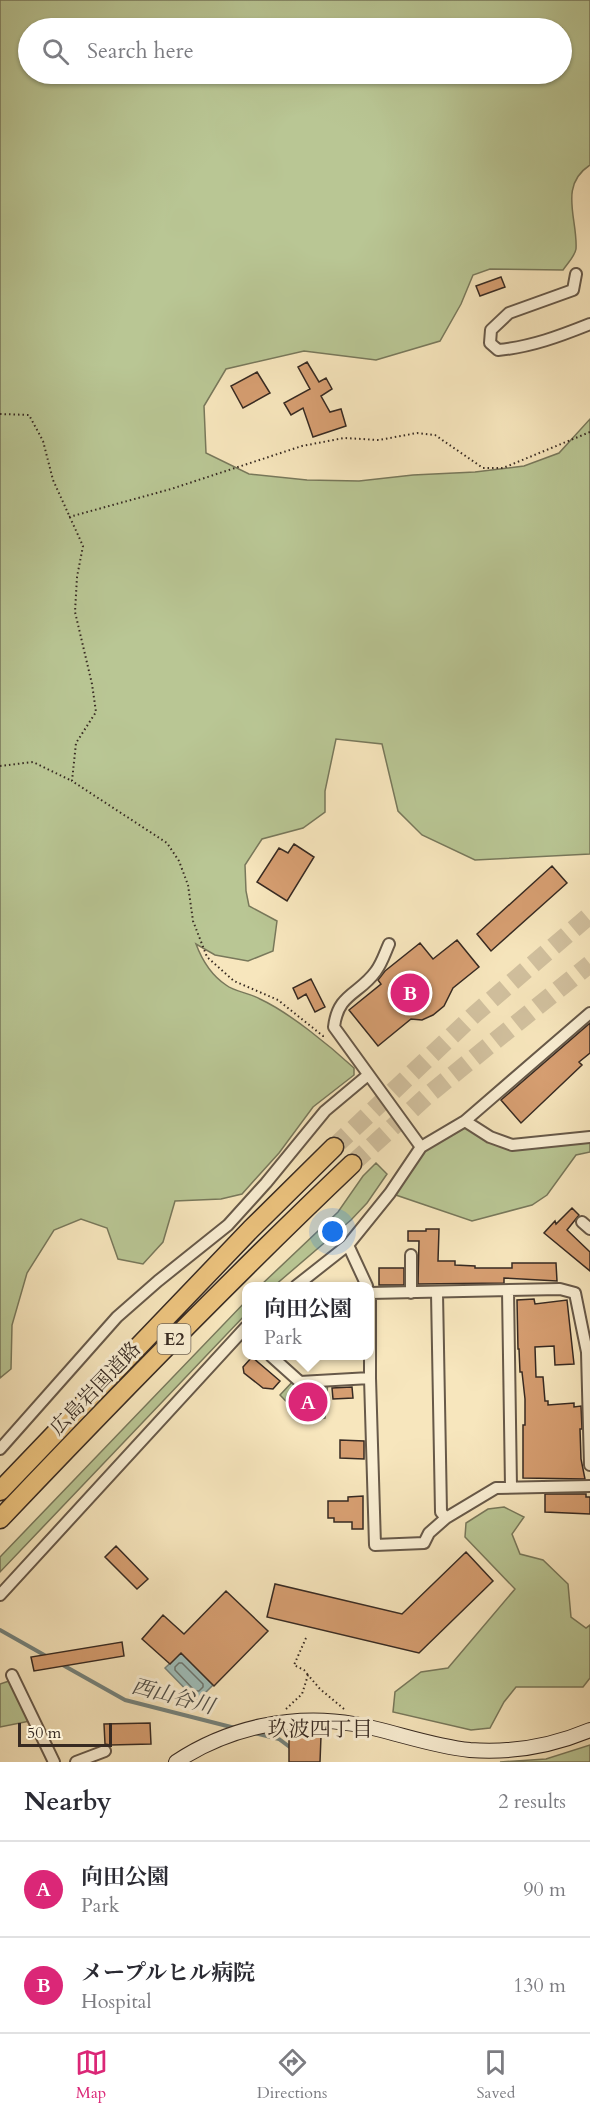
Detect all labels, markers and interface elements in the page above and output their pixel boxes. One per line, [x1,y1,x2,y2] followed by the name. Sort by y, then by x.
[18,18,572,84] search box
[39,35,72,68] icon: search
[87,36,194,66] text: Search here
[390,970,430,1016] pin: B
[318,1217,347,1246] your location
[242,1282,374,1360] popup
[264,1294,352,1324] text: 向田公園
[158,1324,190,1354] road number: E2
[264,1324,302,1351] text: Park
[44,1336,147,1441] street label: 広島岩国道路
[288,1380,328,1424] pin: A
[129,1672,219,1722] water label: 西山谷川
[268,1715,373,1744] district label: 玖波四丁目
[18,1720,112,1748] scale bar
[27,1722,61,1744] text: 50 m
[24,1784,112,1819] text: Nearby
[498,1788,566,1815] text: 2 results
[81,1862,169,1892] text: 向田公園
[36,1876,51,1903] text: A
[523,1876,566,1903] text: 90 m
[81,1892,119,1919] text: Park
[81,1958,255,1988] text: メープルヒル病院
[36,1972,51,1999] text: B
[513,1972,566,1999] text: 130 m
[81,1988,152,2015] text: Hospital
[75,2046,108,2104] tab: Map
[257,2046,327,2104] tab: Directions
[477,2046,515,2104] tab: Saved

